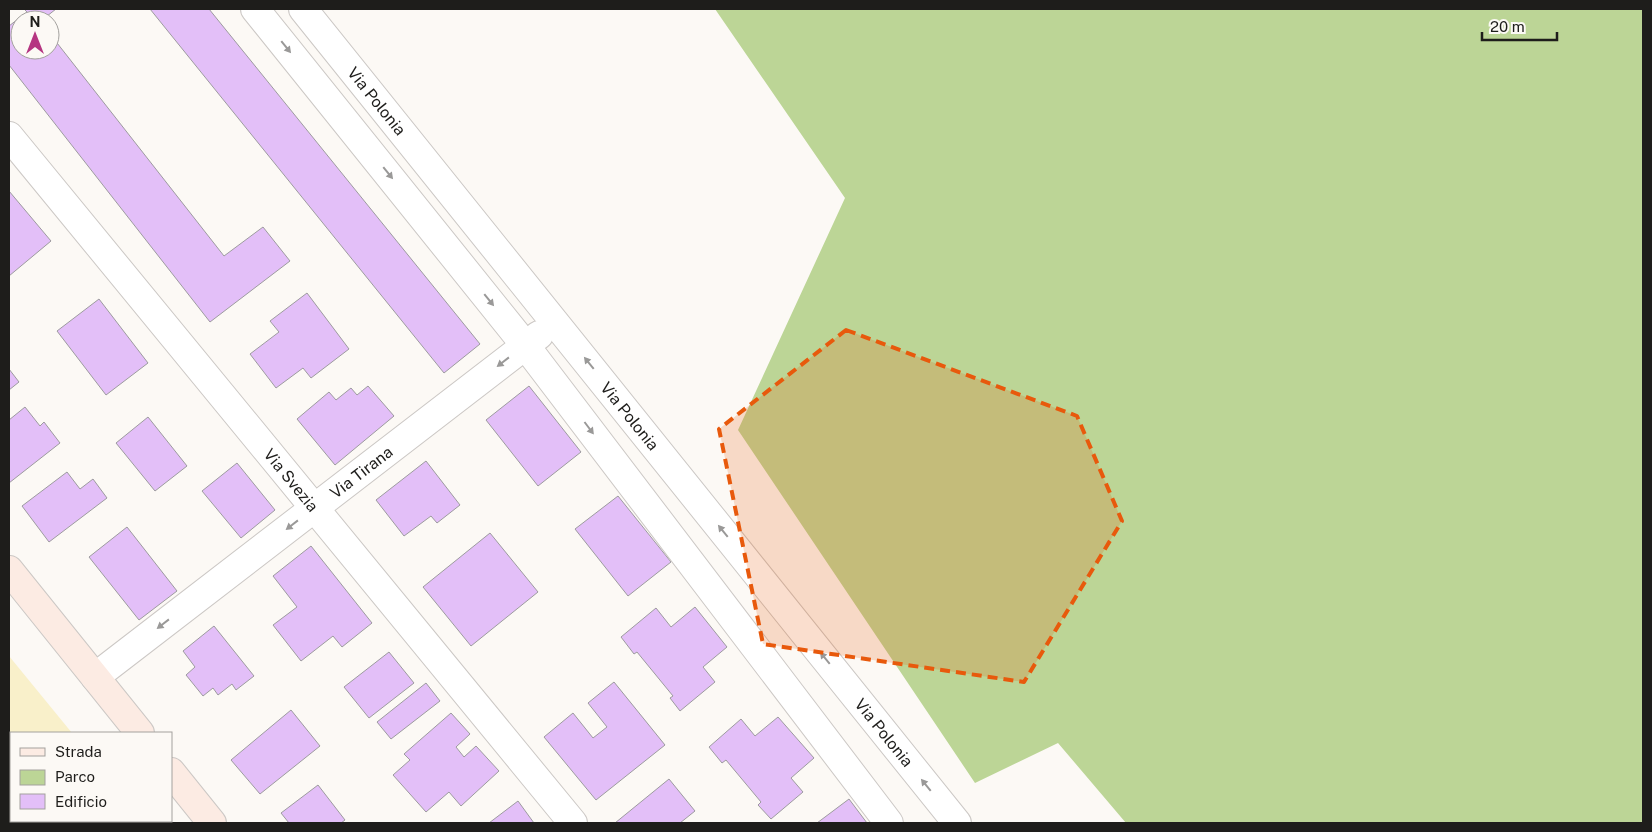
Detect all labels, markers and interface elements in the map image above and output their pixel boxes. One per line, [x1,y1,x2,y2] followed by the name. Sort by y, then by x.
[10,10,60,60] north arrow
[1482,10,1557,42] scale bar
[30,14,40,30] text: N
[1490,18,1525,35] text: 20 m
[280,40,291,53] one-way arrow
[344,63,410,139] street label: Via Polonia
[382,167,393,180] one-way arrow
[484,293,495,306] one-way arrow
[496,357,510,367] one-way arrow
[584,357,595,370] one-way arrow
[597,378,663,454] street label: Via Polonia
[584,421,594,435] one-way arrow
[326,442,396,502] street label: Via Tirana
[260,445,323,515] street label: Via Svezia
[285,520,298,531] one-way arrow
[718,525,729,538] one-way arrow
[157,619,170,630] one-way arrow
[819,652,830,665] one-way arrow
[851,694,917,770] street label: Via Polonia
[10,732,172,822] legend
[55,743,102,760] text: Strada
[55,768,95,785] text: Parco
[921,779,932,792] one-way arrow
[55,793,107,810] text: Edificio

